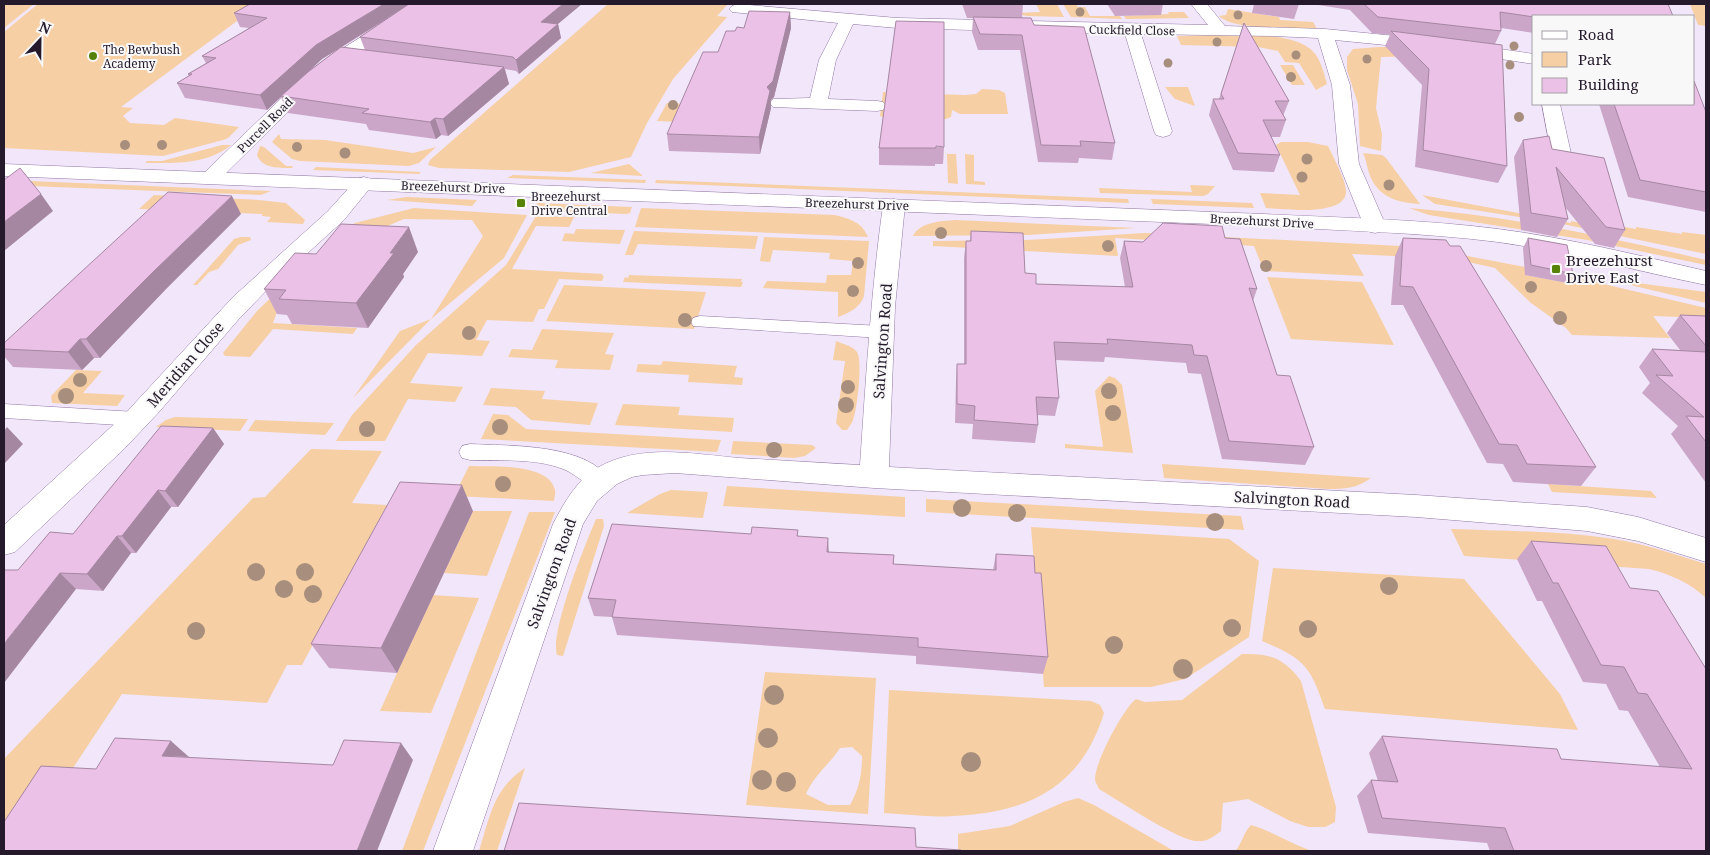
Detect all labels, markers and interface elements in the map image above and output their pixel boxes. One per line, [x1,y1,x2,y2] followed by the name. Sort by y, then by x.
[15,15,65,65] north arrow
[1532,15,1695,105] legend
[36,17,54,38] text: N
[1089,21,1175,39] street label: Cuckfield Close
[1578,24,1614,44] text: Road
[103,41,181,72] place label: The Bewbush Academy
[1578,49,1612,69] text: Park
[87,50,99,62] marker: The Bewbush Academy
[1578,74,1639,94] text: Building
[233,93,297,157] street label: Purcell Road
[401,177,505,197] street label: Breezehurst Drive
[531,188,608,219] place label: Breezehurst Drive Central
[805,194,909,214] street label: Breezehurst Drive
[515,197,527,209] marker: Breezehurst Drive Central
[1210,210,1314,232] street label: Breezehurst Drive
[1566,250,1653,287] place label: Breezehurst Drive East
[1550,263,1562,275] marker: Breezehurst Drive East
[868,282,896,400] street label: Salvington Road
[142,317,228,411] street label: Meridian Close
[1233,486,1351,512] street label: Salvington Road
[522,515,580,631] street label: Salvington Road

